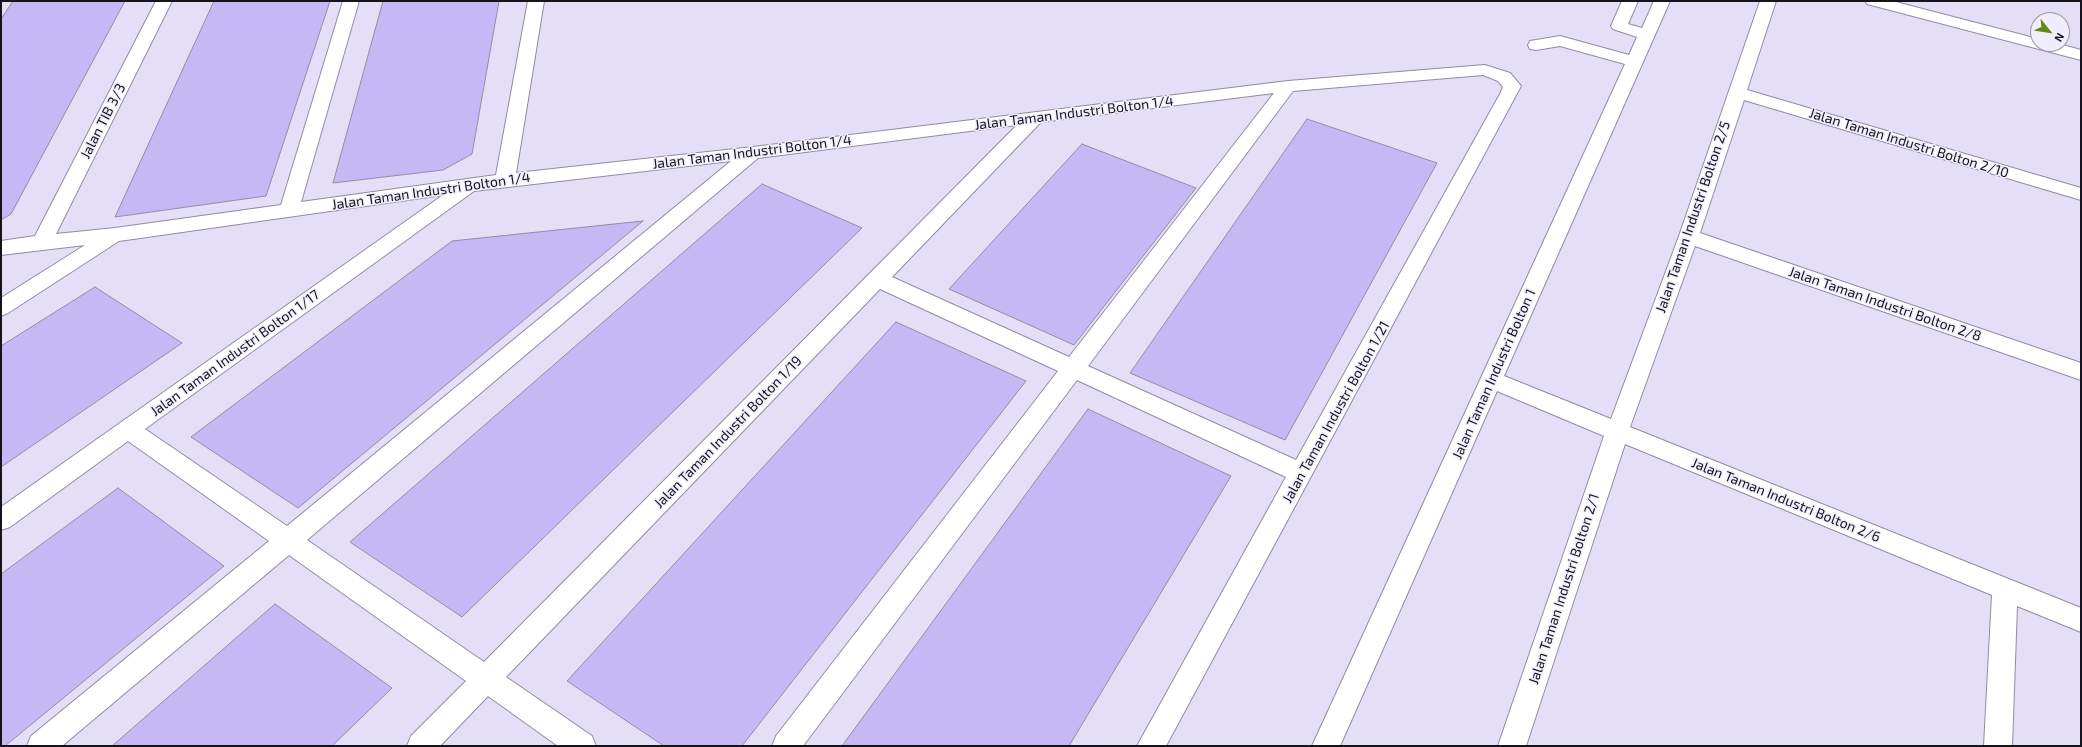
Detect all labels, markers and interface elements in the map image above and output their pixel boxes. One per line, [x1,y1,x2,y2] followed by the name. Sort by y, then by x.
[2030,12,2070,52] north arrow
[2052,31,2068,44] text: N
[77,81,129,161] street label: Jalan TIB 3/3
[974,92,1174,134] street label: Jalan Taman Industri Bolton 1/4
[1807,105,2011,181] street label: Jalan Taman Industri Bolton 2/10
[1652,119,1734,315] street label: Jalan Taman Industri Bolton 2/5
[652,131,852,173] street label: Jalan Taman Industri Bolton 1/4
[331,169,531,213] street label: Jalan Taman Industri Bolton 1/4
[1787,263,1983,345] street label: Jalan Taman Industri Bolton 2/8
[147,286,323,420] street label: Jalan Taman Industri Bolton 1/17
[1449,286,1539,462] street label: Jalan Taman Industri Bolton 1
[1279,318,1393,506] street label: Jalan Taman Industri Bolton 1/21
[651,352,805,512] street label: Jalan Taman Industri Bolton 1/19
[1689,454,1883,546] street label: Jalan Taman Industri Bolton 2/6
[1525,491,1603,687] street label: Jalan Taman Industri Bolton 2/1

